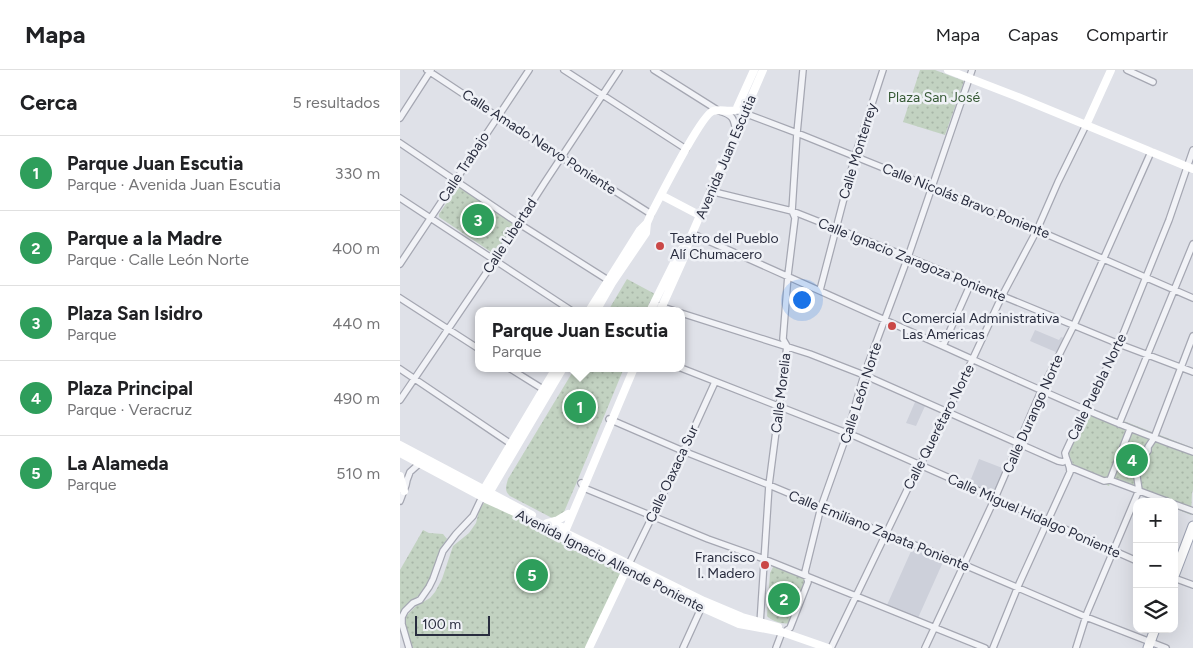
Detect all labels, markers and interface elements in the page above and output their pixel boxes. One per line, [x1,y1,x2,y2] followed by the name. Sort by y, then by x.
[25,20,86,49] text: Mapa
[936,24,980,46] text: Mapa
[1008,24,1058,46] text: Capas
[1086,24,1168,46] text: Compartir
[459,86,619,198] street label: Calle Amado Nervo Poniente
[888,89,980,106] park label: Plaza San José
[20,90,77,115] text: Cerca
[692,92,760,222] street label: Avenida Juan Escutia
[293,93,380,112] text: 5 resultados
[835,100,881,201] street label: Calle Monterrey
[435,129,493,205] street label: Calle Trabajo
[67,152,243,175] text: Parque Juan Escutia
[880,160,1052,243] street label: Calle Nicolás Bravo Poniente
[33,164,39,183] text: 1
[335,164,380,183] text: 330 m
[67,175,281,194] text: Parque · Avenida Juan Escutia
[479,195,541,277] street label: Calle Libertad
[462,201,494,239] pin: 3
[816,214,1009,306] street label: Calle Ignacio Zaragoza Poniente
[67,227,222,250] text: Parque a la Madre
[670,230,779,263] place label: Teatro del Pueblo Alí Chumacero
[31,239,41,258] text: 2
[332,239,380,258] text: 400 m
[654,240,666,252] marker: Teatro del Pueblo Alí Chumacero
[67,250,249,269] text: Parque · Calle León Norte
[789,287,815,313] your location
[67,302,203,325] text: Plaza San Isidro
[475,307,685,372] popup
[902,310,1059,343] place label: Comercial Administrativa Las Americas
[32,314,40,333] text: 3
[332,314,380,333] text: 440 m
[492,319,668,342] text: Parque Juan Escutia
[886,320,898,332] marker: Comercial Administrativa Las Americas
[67,325,117,344] text: Parque
[1064,331,1130,443] street label: Calle Puebla Norte
[837,340,885,446] street label: Calle León Norte
[492,342,541,361] text: Parque
[768,352,794,434] street label: Calle Morelia
[999,352,1067,476] street label: Calle Durango Norte
[900,361,978,493] street label: Calle Querétaro Norte
[67,377,193,400] text: Plaza Principal
[564,388,596,426] pin: 1
[31,389,41,408] text: 4
[333,389,380,408] text: 490 m
[67,400,192,419] text: Parque · Veracruz
[642,422,702,525] street label: Calle Oaxaca Sur
[1116,441,1148,479] pin: 4
[67,452,169,475] text: La Alameda
[31,464,41,483] text: 5
[336,464,380,483] text: 510 m
[945,470,1123,562] street label: Calle Miguel Hidalgo Poniente
[67,475,117,494] text: Parque
[786,487,972,575] street label: Calle Emiliano Zapata Poniente
[1133,498,1178,633] map controls
[1133,498,1178,543] button: +
[513,506,707,616] street label: Avenida Ignacio Allende Poniente
[1133,543,1178,588] button: −
[695,549,755,582] place label: Francisco I. Madero
[516,556,548,594] pin: 5
[759,559,771,571] marker: Francisco I. Madero
[768,580,800,618] pin: 2
[1133,588,1178,633] button: layers
[415,613,490,636] scale bar
[422,616,461,633] text: 100 m

